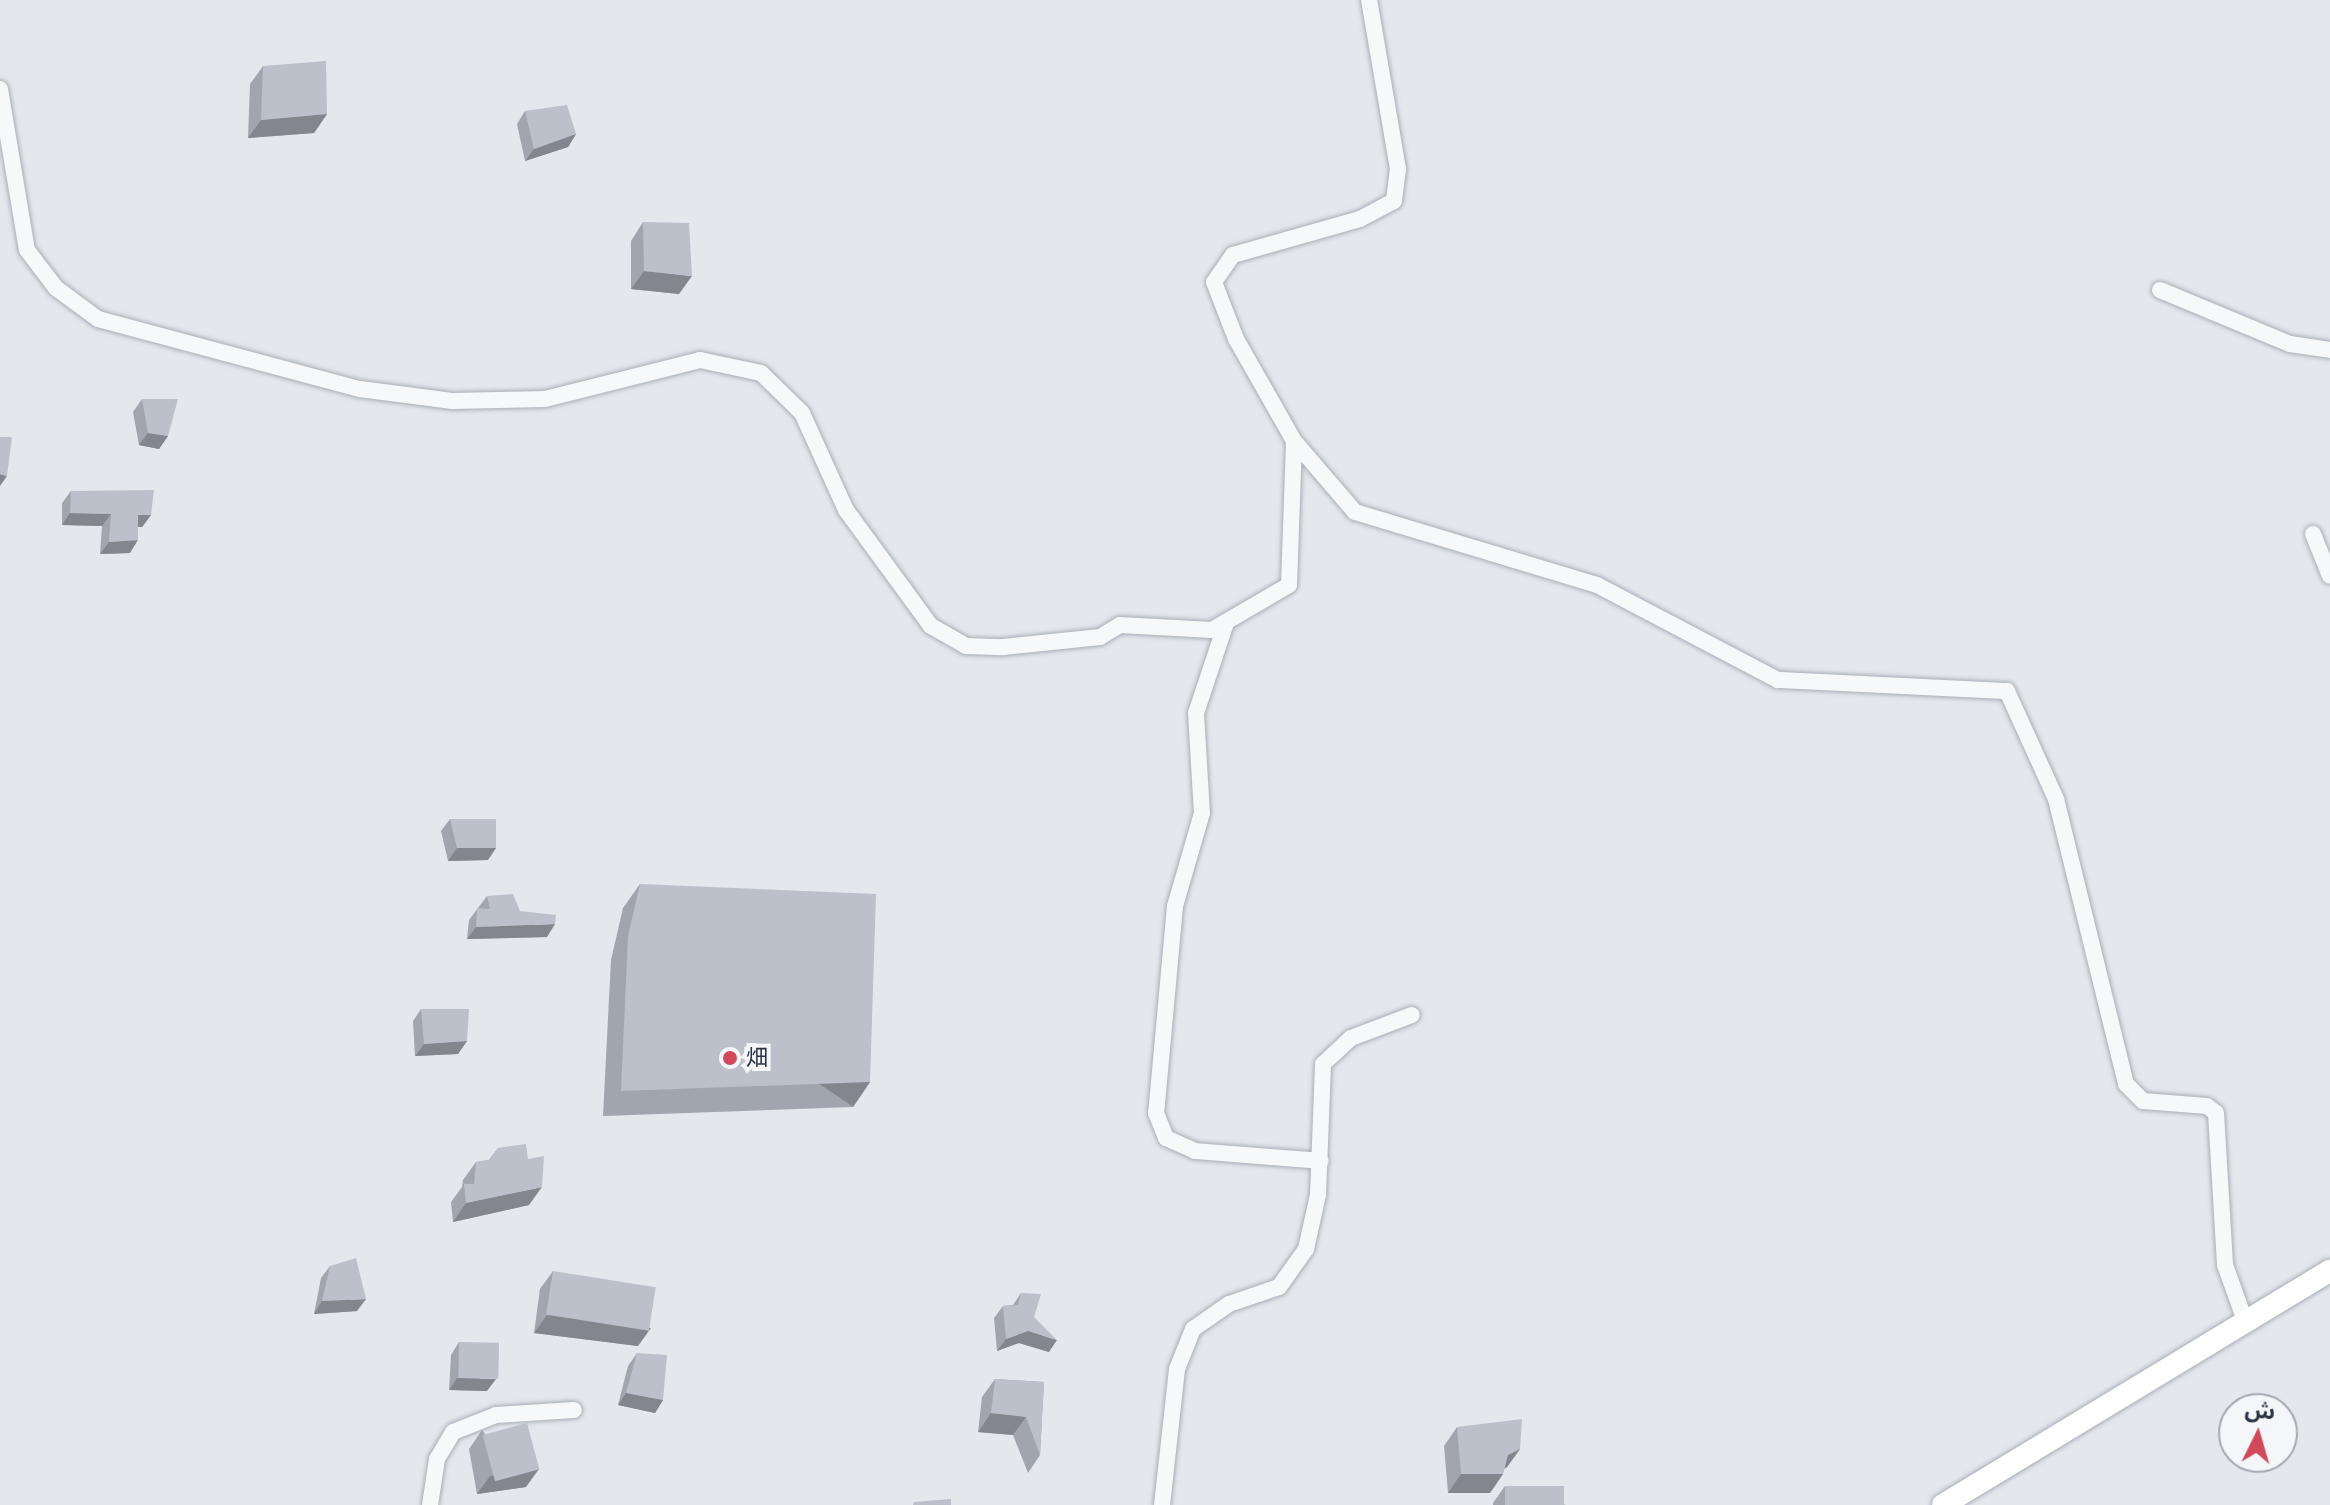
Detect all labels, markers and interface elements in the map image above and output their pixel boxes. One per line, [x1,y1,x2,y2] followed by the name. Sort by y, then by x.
[746,1045,768,1071] place label: 畑
[721,1049,739,1067] marker: 畑
[2218,1393,2298,1473] north arrow
[2244,1396,2276,1425] text: ش

